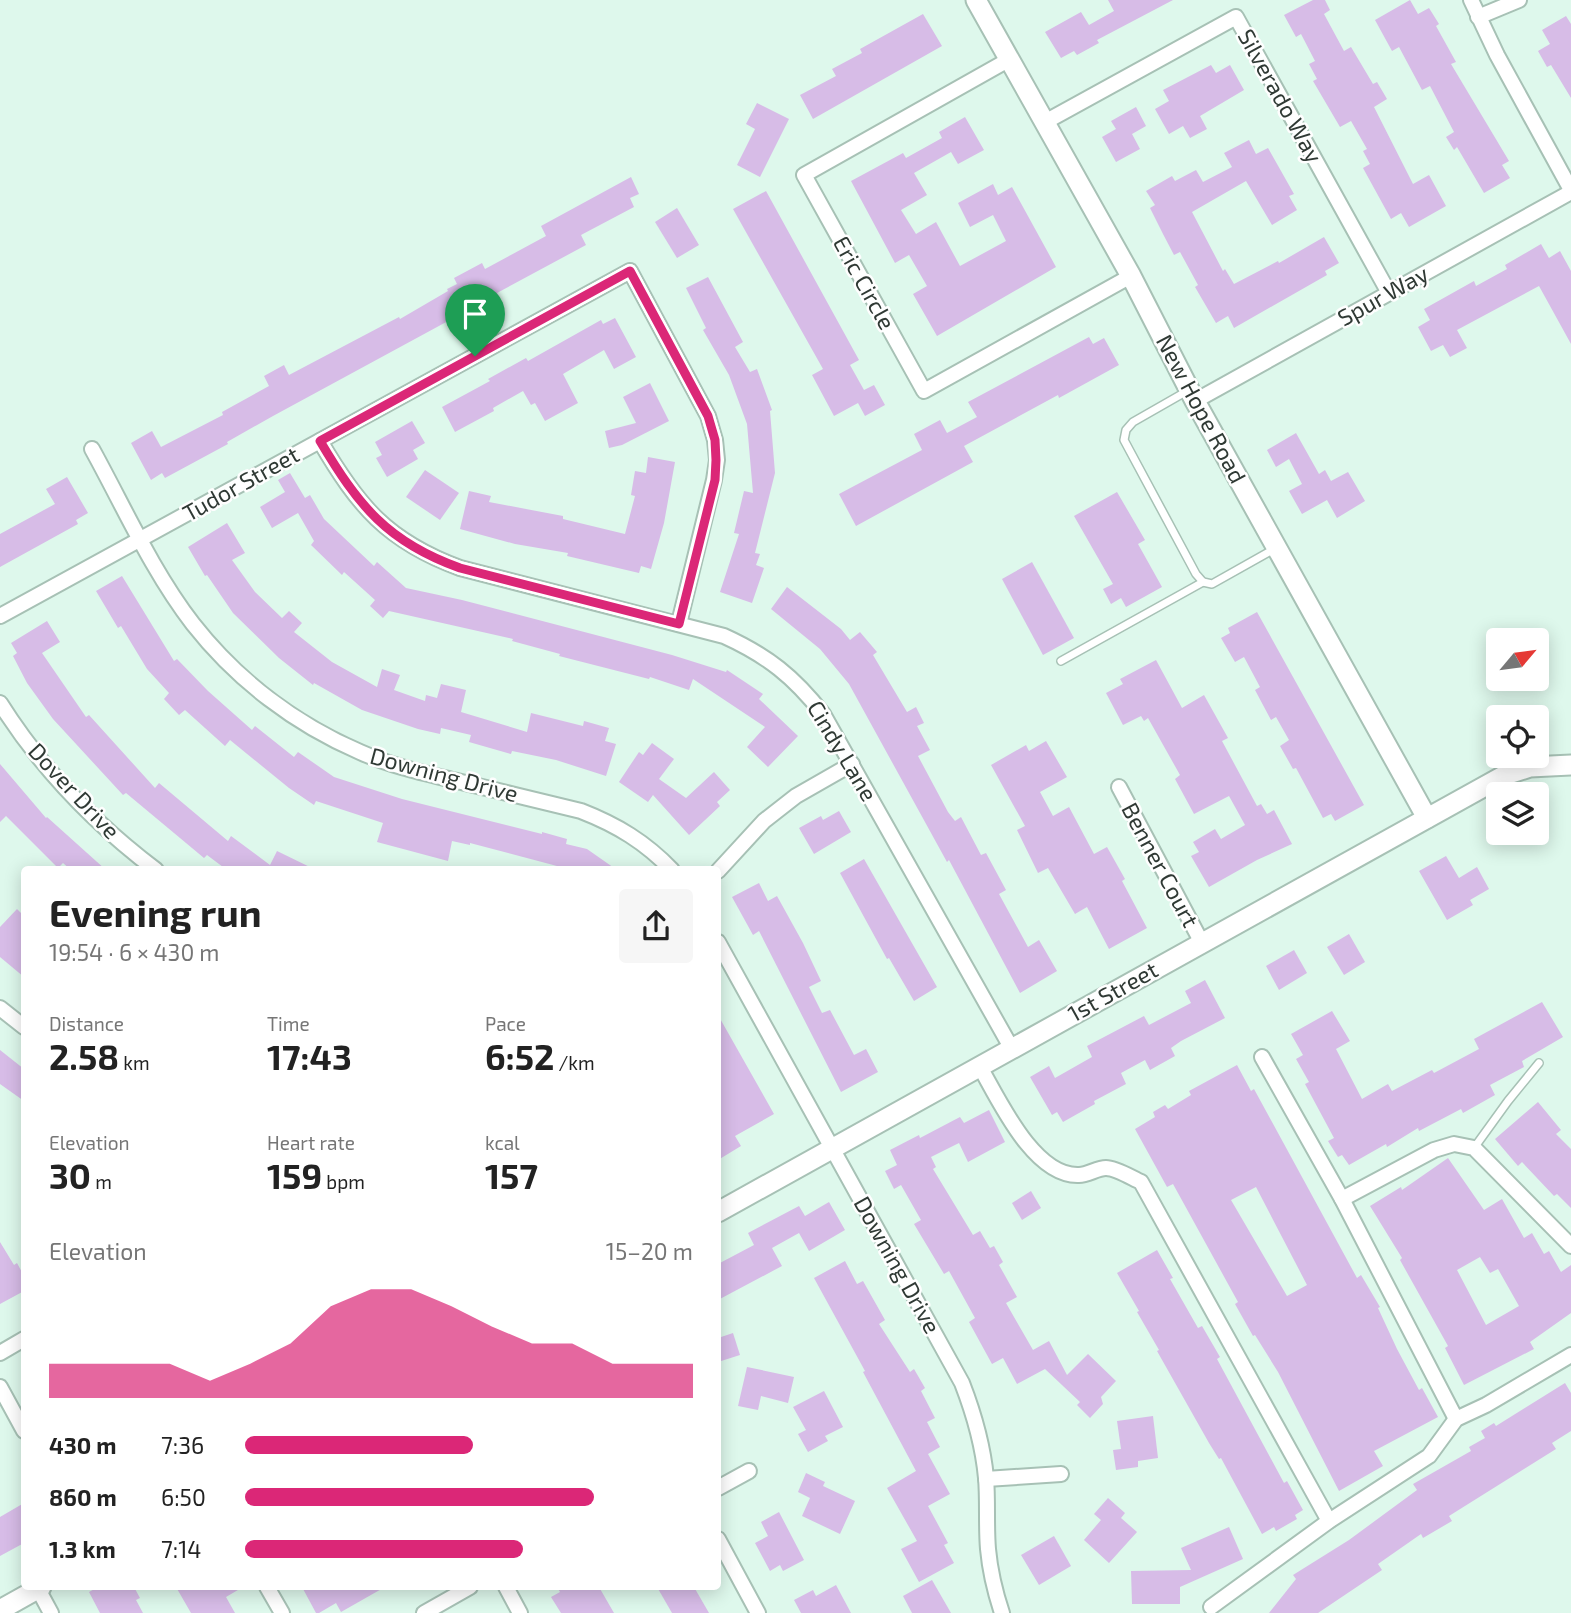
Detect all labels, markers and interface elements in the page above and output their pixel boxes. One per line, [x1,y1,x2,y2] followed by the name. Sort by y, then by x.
[1233,24,1329,167] street label: Silverado Way
[828,231,902,334] street label: Eric Circle
[1332,259,1433,331] street label: Spur Way
[445,284,505,356] pin
[456,295,494,333] icon: arrive
[1151,329,1253,488] street label: New Hope Road
[178,440,304,527] street label: Tudor Street
[1486,628,1549,691] north arrow
[1486,628,1549,845] map controls
[802,695,884,806] street label: Cindy Lane
[1486,705,1549,768] button: locate
[23,736,126,844] street label: Dover Drive
[367,741,521,807] street label: Downing Drive
[1486,782,1549,845] button: layers
[1116,798,1205,932] street label: Benner Court
[49,889,262,935] text: Evening run
[619,889,693,963] button: share
[49,938,220,966] text: 19:54 · 6 × 430 m
[1063,955,1163,1027] street label: 1st Street
[49,1012,124,1035] text: Distance
[267,1012,310,1035] text: Time
[485,1012,526,1035] text: Pace
[49,1035,119,1077] text: 2.58
[267,1035,352,1077] text: 17:43
[485,1035,554,1077] text: 6:52
[119,1051,150,1074] text: km
[554,1051,595,1074] text: /km
[49,1131,130,1154] text: Elevation
[267,1131,355,1154] text: Heart rate
[485,1131,520,1154] text: kcal
[49,1154,91,1196] text: 30
[267,1154,322,1196] text: 159
[485,1154,538,1196] text: 157
[91,1170,112,1193] text: m
[322,1170,365,1193] text: bpm
[849,1191,947,1338] street label: Downing Drive
[49,1237,147,1265] text: Elevation
[606,1237,693,1265] text: 15–20 m
[49,1431,116,1459] text: 430 m
[161,1431,204,1459] text: 7:36
[49,1483,117,1511] text: 860 m
[161,1483,206,1511] text: 6:50
[49,1535,116,1563] text: 1.3 km
[161,1535,202,1563] text: 7:14

